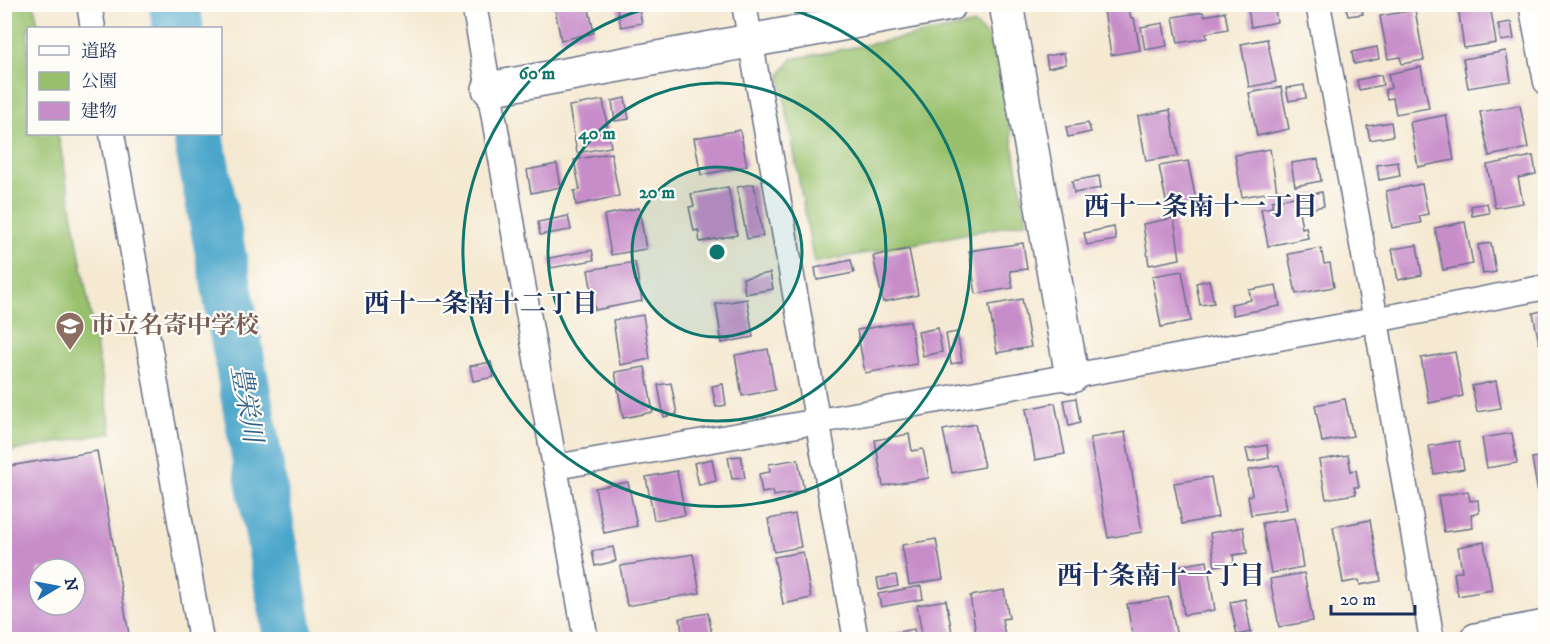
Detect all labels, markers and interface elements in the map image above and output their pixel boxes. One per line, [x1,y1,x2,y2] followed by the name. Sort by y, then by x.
[27,27,222,135] legend
[81,41,117,63] text: 道路
[519,63,556,85] text: 60 m
[81,71,117,93] text: 公園
[81,101,117,123] text: 建物
[577,123,616,145] text: 40 m
[639,182,675,204] text: 20 m
[1084,191,1318,224] district label: 西十一条南十一丁目
[707,242,727,262] centre of rings
[364,288,598,321] district label: 西十一条南十二丁目
[54,310,86,352] school or university icon: 市立名寄中学校
[91,311,259,341] place label: 市立名寄中学校
[223,363,270,448] water label: 豊栄川
[27,557,87,617] north arrow
[1057,560,1265,593] district label: 西十条南十一丁目
[60,576,82,593] text: N
[1331,578,1415,616] scale bar
[1340,589,1376,611] text: 20 m

